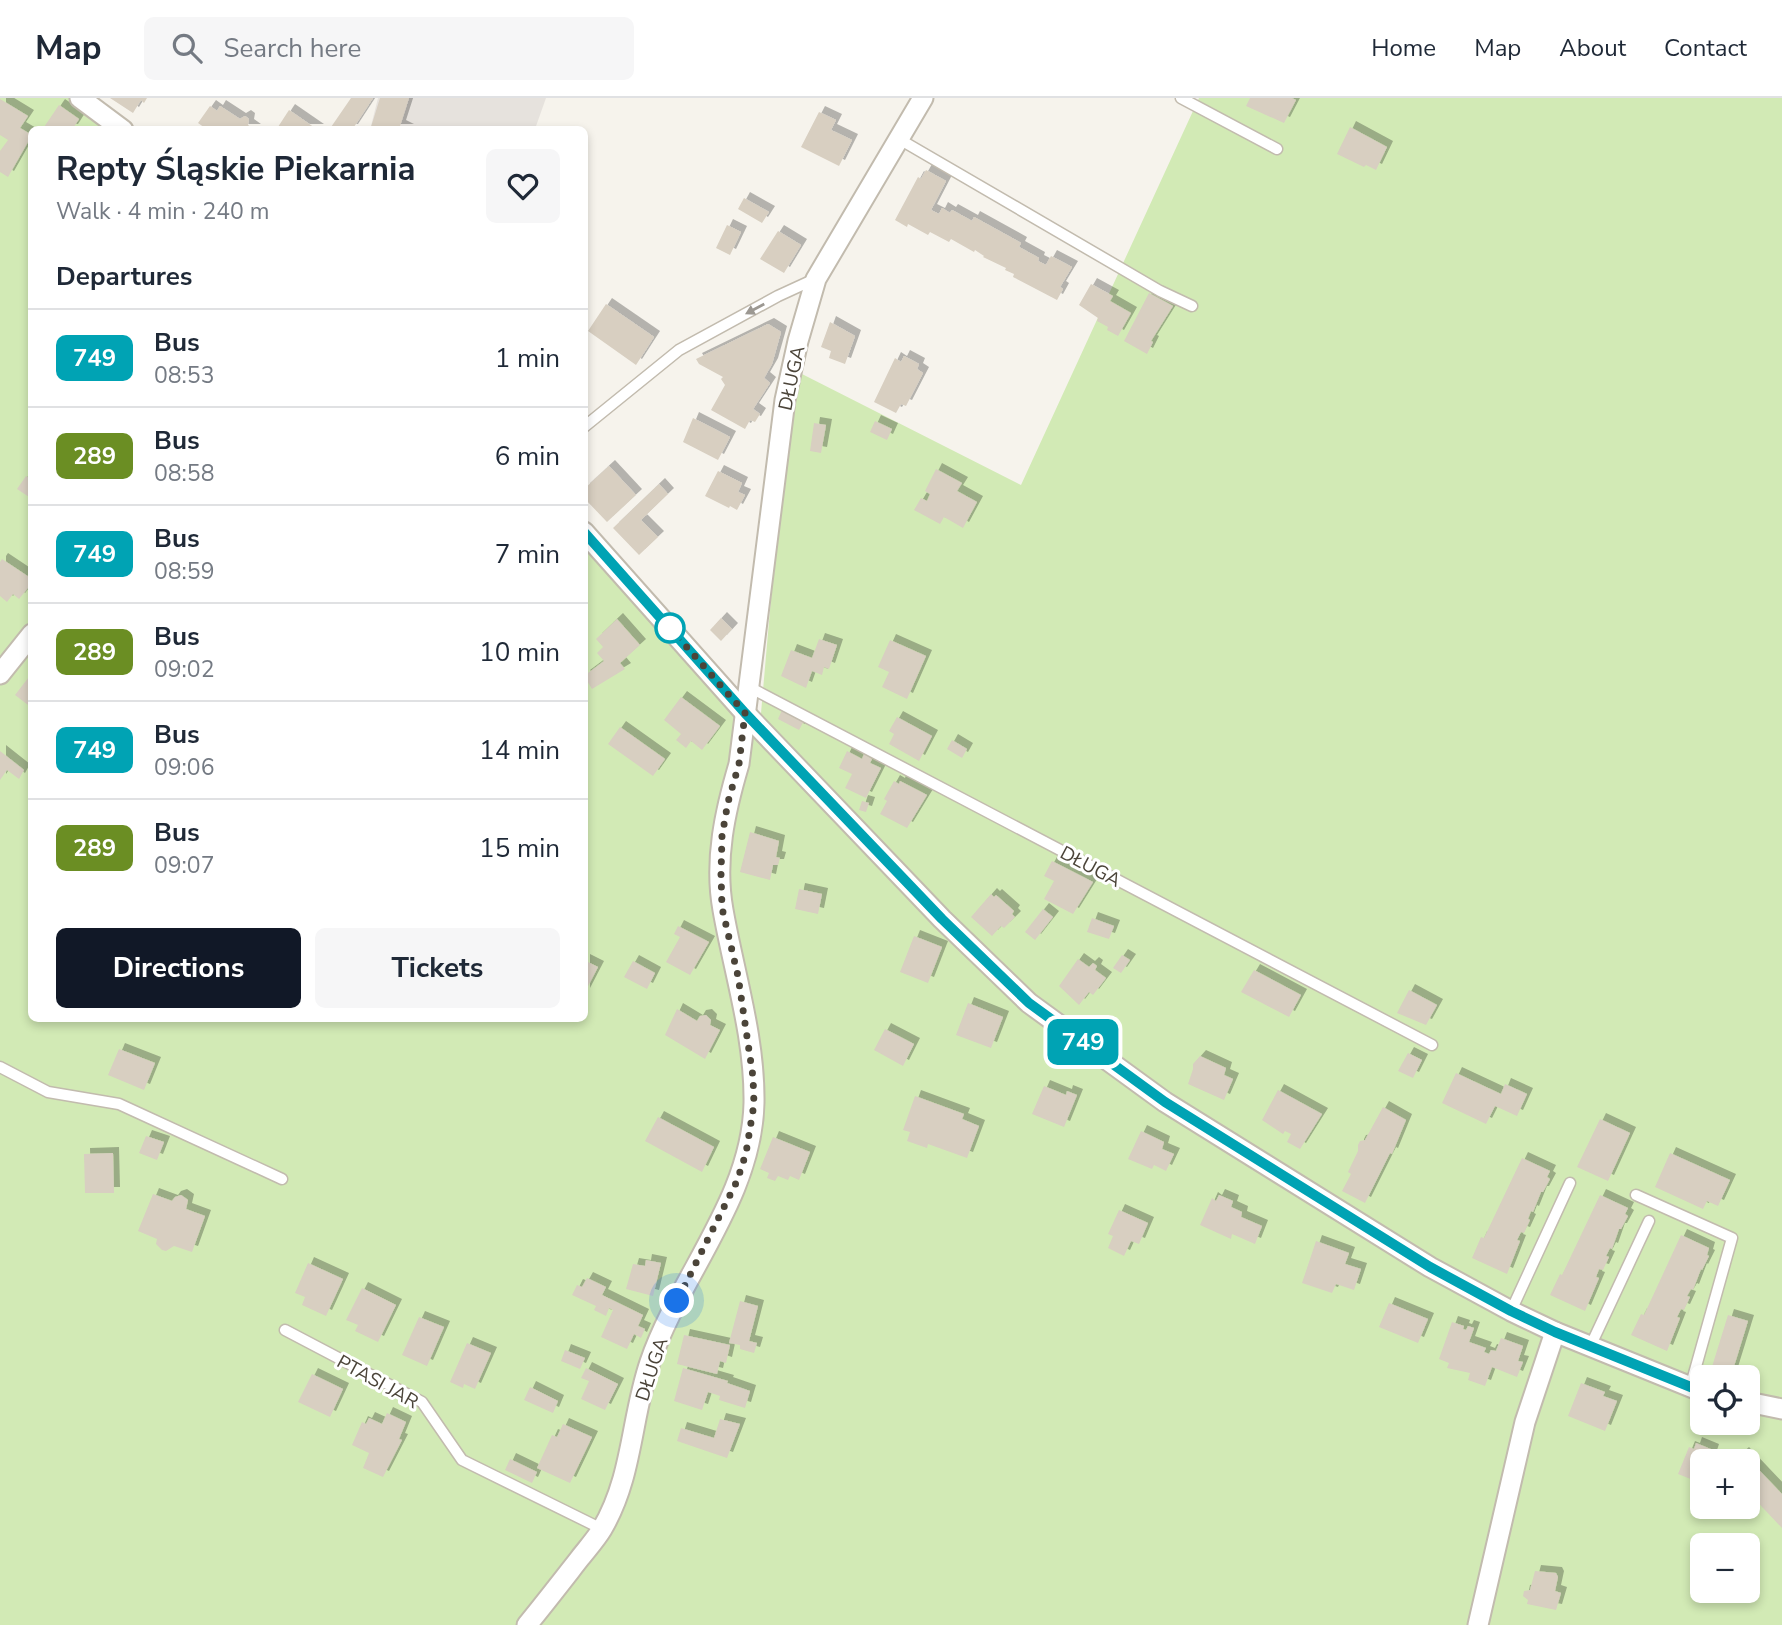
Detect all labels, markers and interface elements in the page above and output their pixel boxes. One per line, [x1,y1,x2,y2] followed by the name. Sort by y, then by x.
[144,17,634,80] search box
[35,26,102,71] text: Map
[168,29,206,67] icon: search
[224,31,361,66] text: Search here
[1371,32,1436,64] text: Home
[1474,32,1521,64] text: Map
[1559,32,1626,64] text: About
[1664,32,1747,64] text: Contact
[56,147,415,192] text: Repty Śląskie Piekarnia
[486,149,560,223] button: heart
[56,196,269,227] text: Walk · 4 min · 240 m
[56,259,192,294] text: Departures
[745,303,764,315] one-way arrow
[154,325,200,360] text: Bus
[495,341,560,376] text: 1 min
[73,342,116,374] text: 749
[772,343,812,413] street label: DŁUGA
[154,360,214,391] text: 08:53
[154,423,200,458] text: Bus
[495,439,560,474] text: 6 min
[73,440,116,472] text: 289
[154,458,214,489] text: 08:58
[154,521,200,556] text: Bus
[495,537,560,572] text: 7 min
[73,538,116,570] text: 749
[154,556,214,587] text: 08:59
[655,613,685,643] unlabelled marker
[154,619,200,654] text: Bus
[479,635,560,670] text: 10 min
[73,636,116,668] text: 289
[154,654,214,685] text: 09:02
[154,717,200,752] text: Bus
[479,733,560,768] text: 14 min
[73,734,116,766] text: 749
[154,752,214,783] text: 09:06
[154,815,200,850] text: Bus
[479,831,560,866] text: 15 min
[73,832,116,864] text: 289
[1056,840,1126,894] street label: DŁUGA
[154,850,214,881] text: 09:07
[56,928,301,1008] button: Directions
[315,928,560,1008] button: Tickets
[1043,1019,1123,1065] line badge: 749
[1061,1026,1105,1058] text: 749
[659,1283,694,1318] your location
[629,1334,674,1404] street label: DŁUGA
[332,1349,423,1415] street label: PTASI JAR
[1690,1365,1760,1603] map controls
[1690,1365,1760,1435] button: locate
[1690,1449,1760,1519] button: +
[1690,1533,1760,1603] button: −

